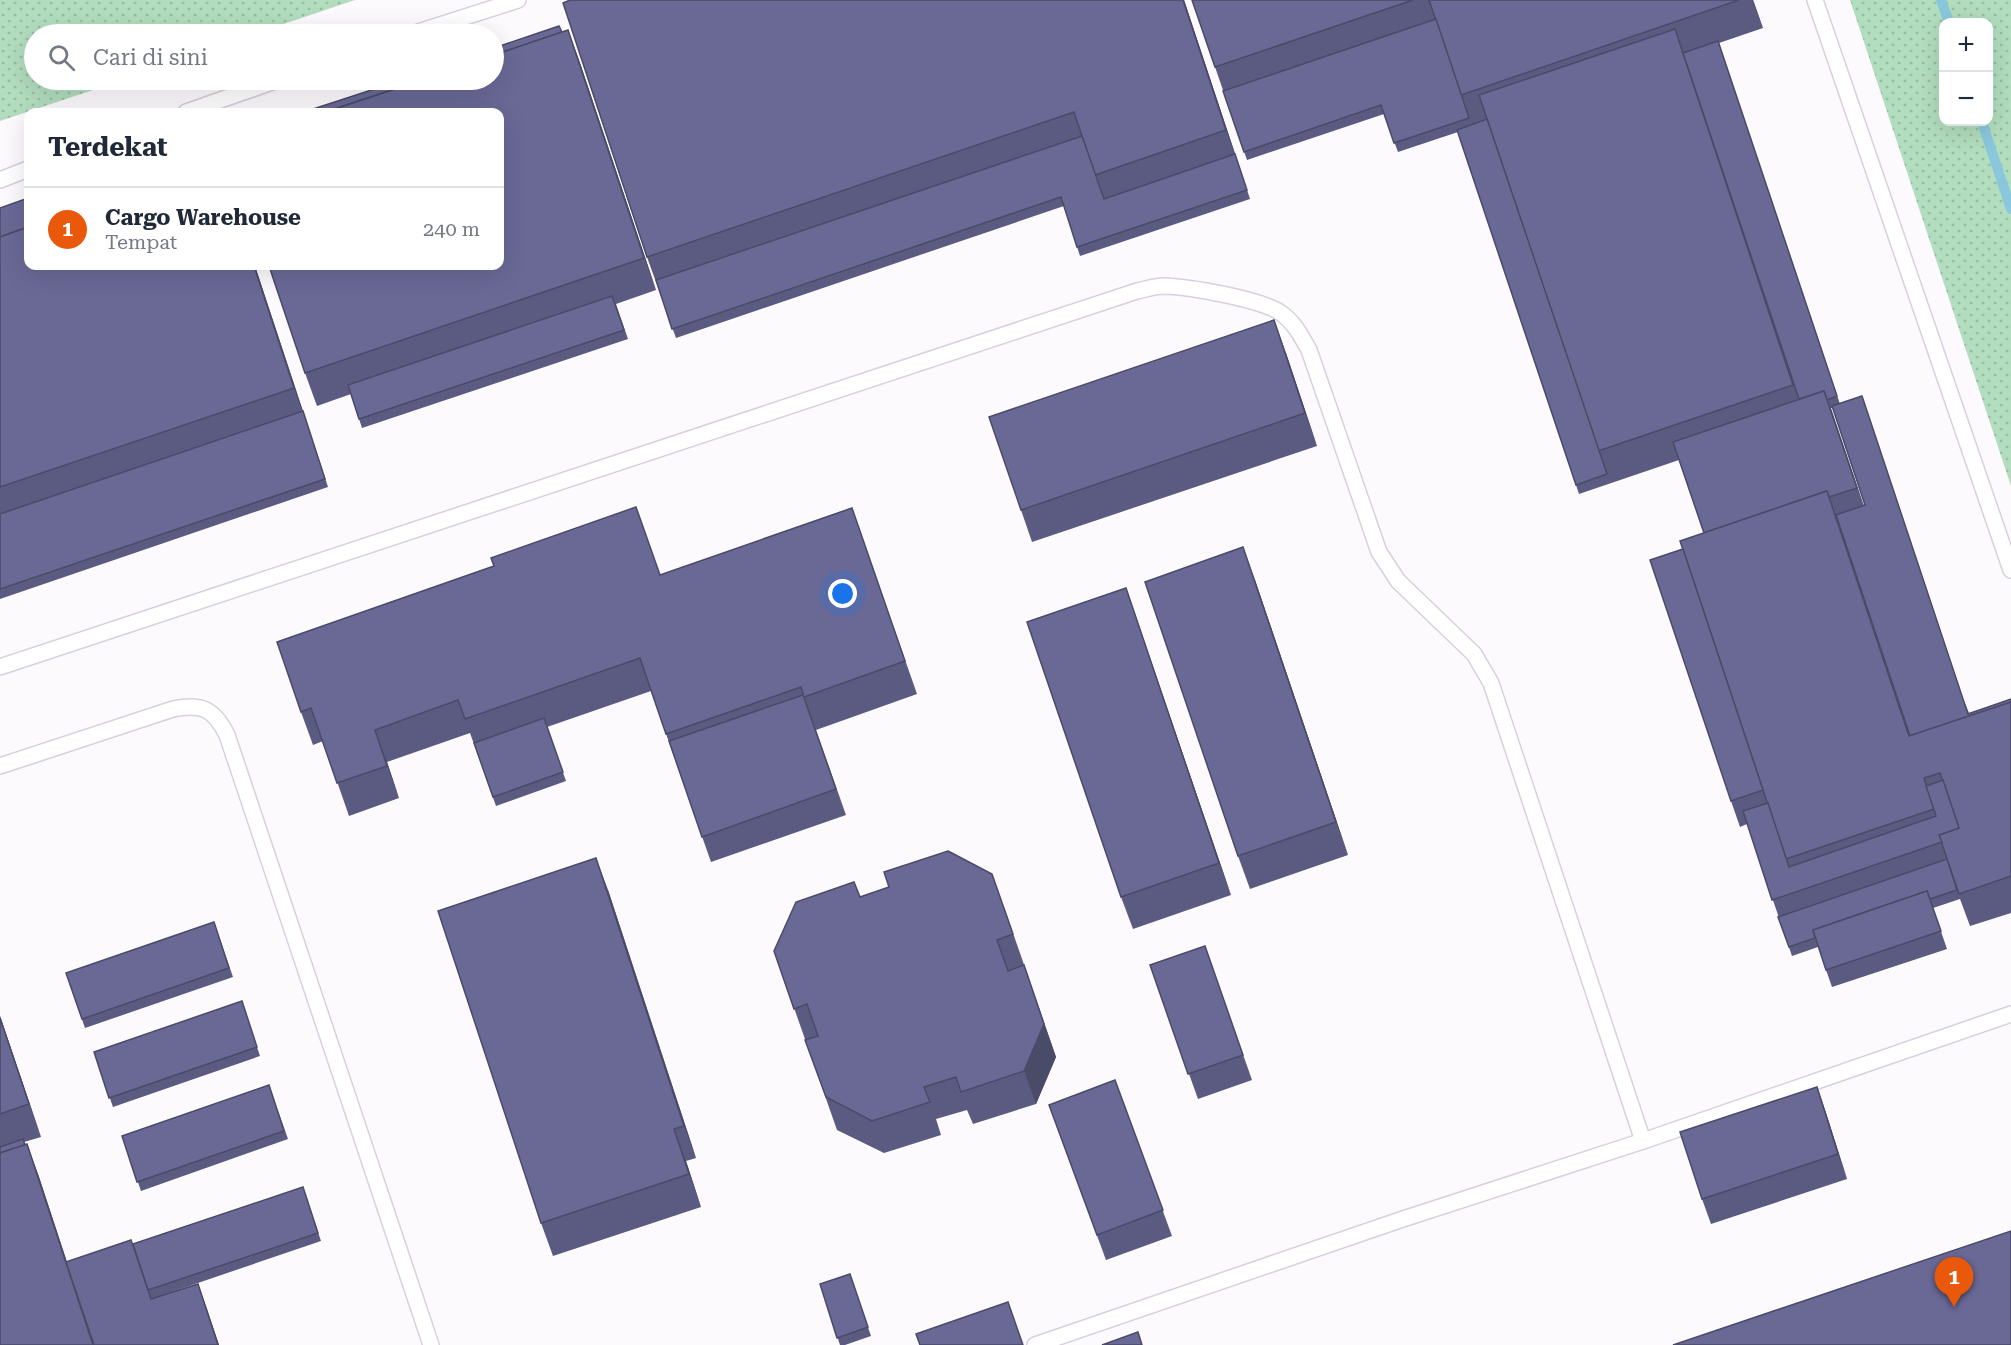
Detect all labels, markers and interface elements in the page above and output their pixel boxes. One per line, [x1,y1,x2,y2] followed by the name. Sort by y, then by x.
[1939,18,1993,126] map controls
[1939,18,1993,72] button: +
[24,24,504,90] search box
[45,41,78,74] icon: search
[93,45,208,70] text: Cari di sini
[1939,72,1993,126] button: −
[48,132,168,162] text: Terdekat
[105,205,301,230] text: Cargo Warehouse
[62,217,73,241] text: 1
[423,217,480,241] text: 240 m
[105,230,177,254] text: Tempat
[828,579,857,608] your location
[1934,1258,1974,1307] pin: 1

